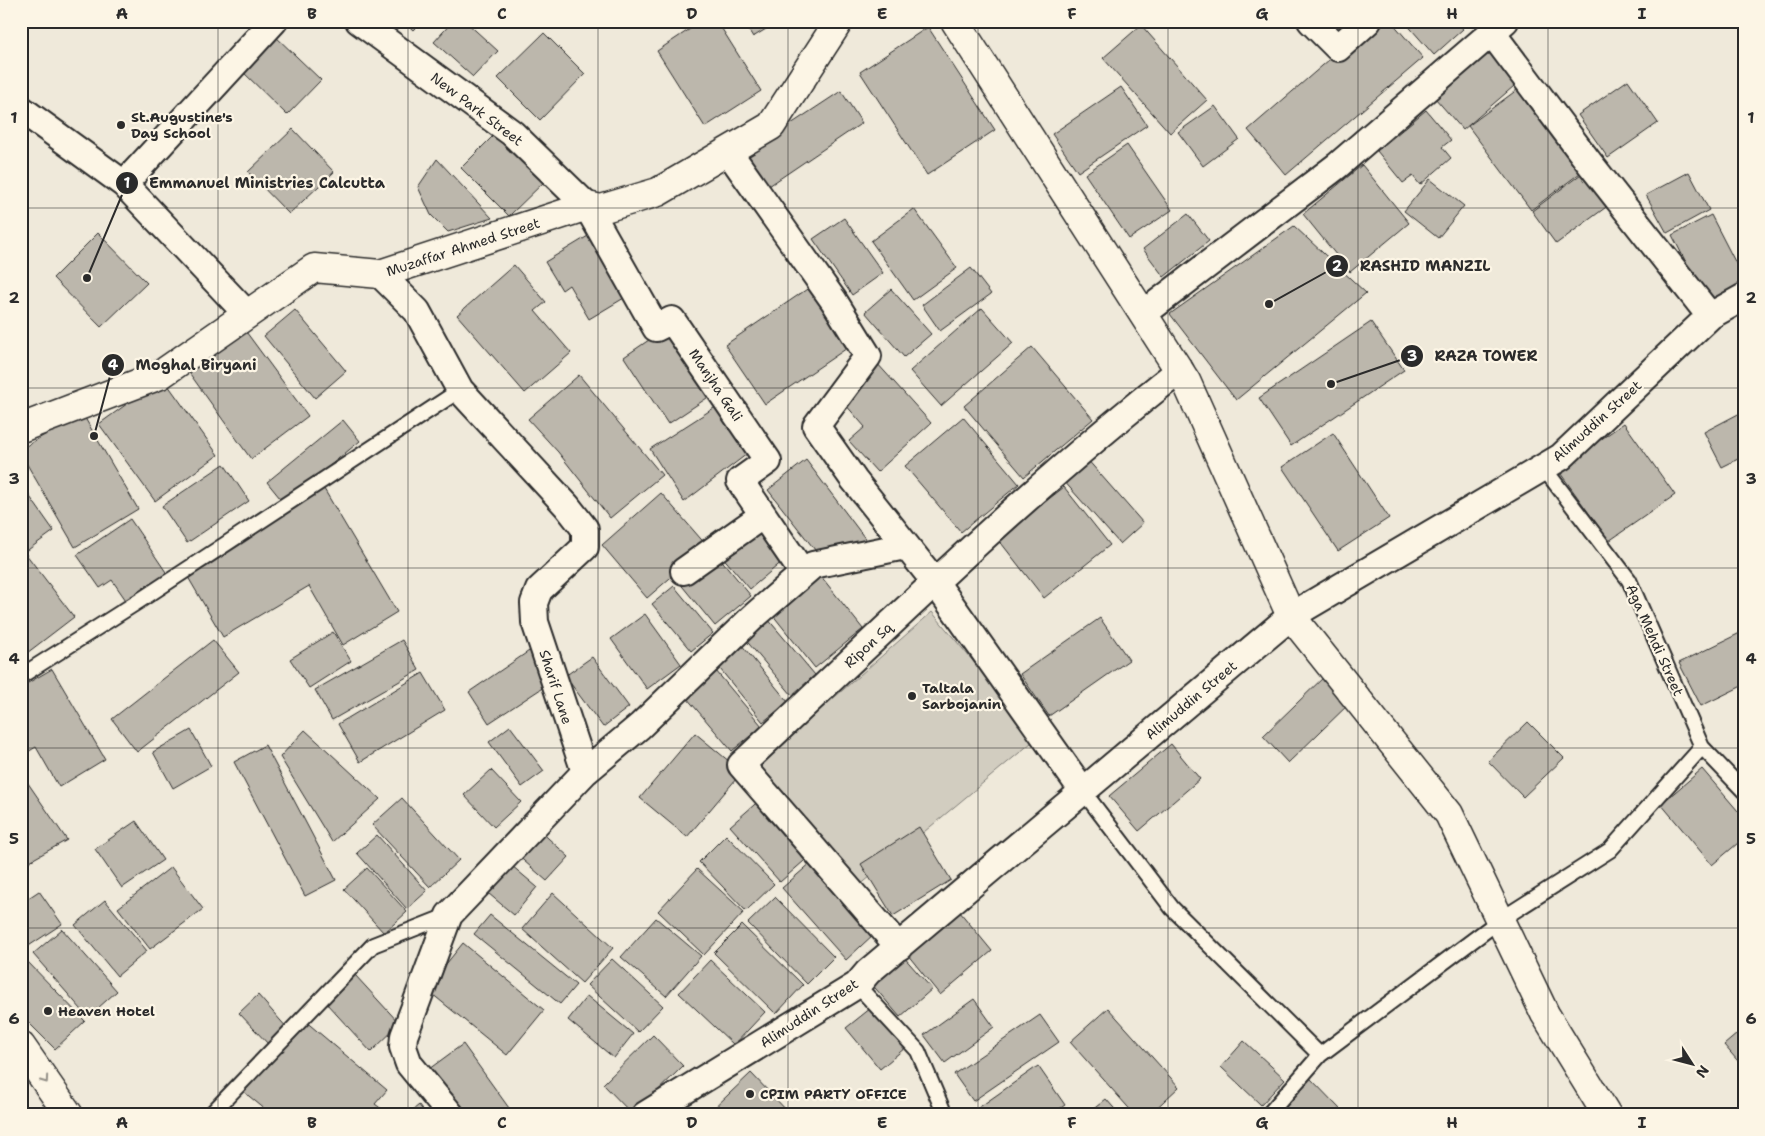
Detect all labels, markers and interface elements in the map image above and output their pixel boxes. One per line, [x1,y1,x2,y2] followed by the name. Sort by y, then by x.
[116,3,128,24] text: A
[307,3,317,24] text: B
[497,3,507,24] text: C
[686,3,698,24] text: D
[877,3,887,24] text: E
[1067,3,1077,24] text: F
[1256,3,1269,24] text: G
[1446,3,1458,24] text: H
[1638,3,1647,24] text: I
[427,68,527,150] street label: New Park Street
[10,107,18,128] text: 1
[1747,107,1755,128] text: 1
[131,108,233,142] place label: St.Augustine's Day School
[115,119,127,131] marker: St.Augustine's Day School
[114,168,395,198] callout: Emmanuel Ministries Calcutta
[124,173,131,193] text: 1
[149,173,386,193] text: Emmanuel Ministries Calcutta
[384,214,542,280] street label: Muzaffar Ahmed Street
[1325,251,1500,281] callout: RASHID MANZIL
[1332,256,1343,276] text: 2
[1360,256,1490,276] text: RASHID MANZIL
[8,287,20,308] text: 2
[1745,287,1757,308] text: 2
[1400,341,1548,371] callout: RAZA TOWER
[685,345,747,425] street label: Manjha Gali
[1407,346,1417,366] text: 3
[1434,346,1538,366] text: RAZA TOWER
[101,350,267,380] callout: Moghal Biryani
[108,355,119,375] text: 4
[135,355,257,375] text: Moghal Biryani
[1549,376,1645,466] street label: Alimuddin Street
[8,468,20,489] text: 3
[1745,468,1757,489] text: 3
[1622,581,1688,699] street label: Aga Mehdi Street
[840,617,897,672] street label: Ripon Sq
[535,647,577,727] street label: Sharif Lane
[8,648,20,669] text: 4
[1745,648,1757,669] text: 4
[1142,657,1240,743] street label: Alimuddin Street
[922,679,1001,713] place label: Taltala Sarbojanin
[906,690,918,702] marker: Taltala Sarbojanin
[9,828,19,849] text: 5
[1746,828,1756,849] text: 5
[756,974,862,1052] street label: Alimuddin Street
[58,1002,155,1020] place label: Heaven Hotel
[42,1005,54,1017] marker: Heaven Hotel
[8,1008,20,1029] text: 6
[1745,1008,1757,1029] text: 6
[1668,1038,1718,1088] north arrow
[1692,1062,1713,1081] text: N
[39,1075,48,1084] one-way arrow
[760,1085,907,1103] place label: CPIM PARTY OFFICE
[744,1088,756,1100] marker: CPIM PARTY OFFICE
[116,1112,128,1133] text: A
[307,1112,317,1133] text: B
[497,1112,507,1133] text: C
[686,1112,698,1133] text: D
[877,1112,887,1133] text: E
[1067,1112,1077,1133] text: F
[1256,1112,1269,1133] text: G
[1446,1112,1458,1133] text: H
[1638,1112,1647,1133] text: I

